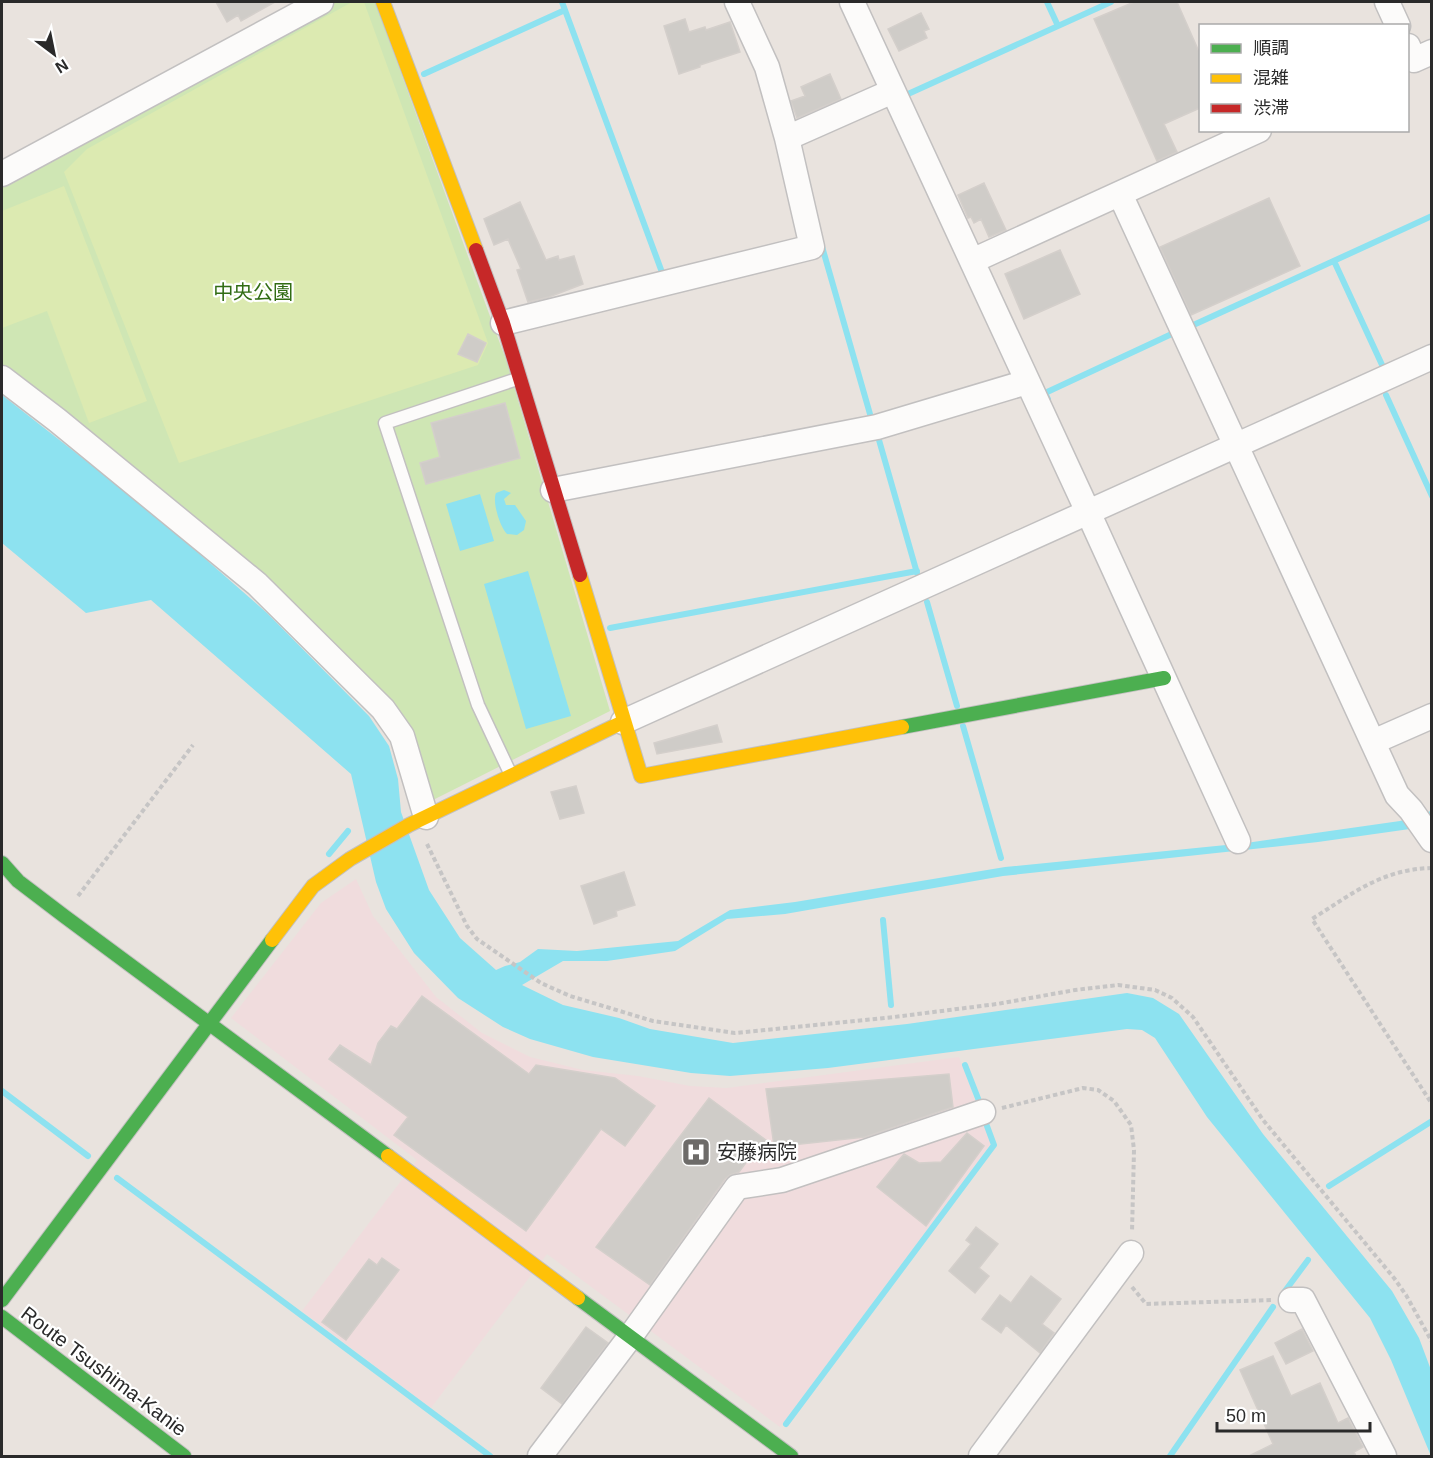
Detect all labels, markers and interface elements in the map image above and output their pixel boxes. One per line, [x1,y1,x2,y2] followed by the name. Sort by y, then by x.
[24,24,84,84] north arrow
[1199,24,1409,132] legend
[1253,38,1289,58] text: 順調
[52,56,71,77] text: N
[1253,68,1289,88] text: 混雑
[1253,98,1289,118] text: 渋滞
[213,281,293,303] park label: 中央公園
[680,1136,712,1168] hospital icon: 安藤病院
[717,1141,797,1163] place label: 安藤病院
[17,1302,191,1440] street label: Route Tsushima-Kanie
[1217,1395,1370,1433] scale bar
[1226,1406,1266,1426] text: 50 m

